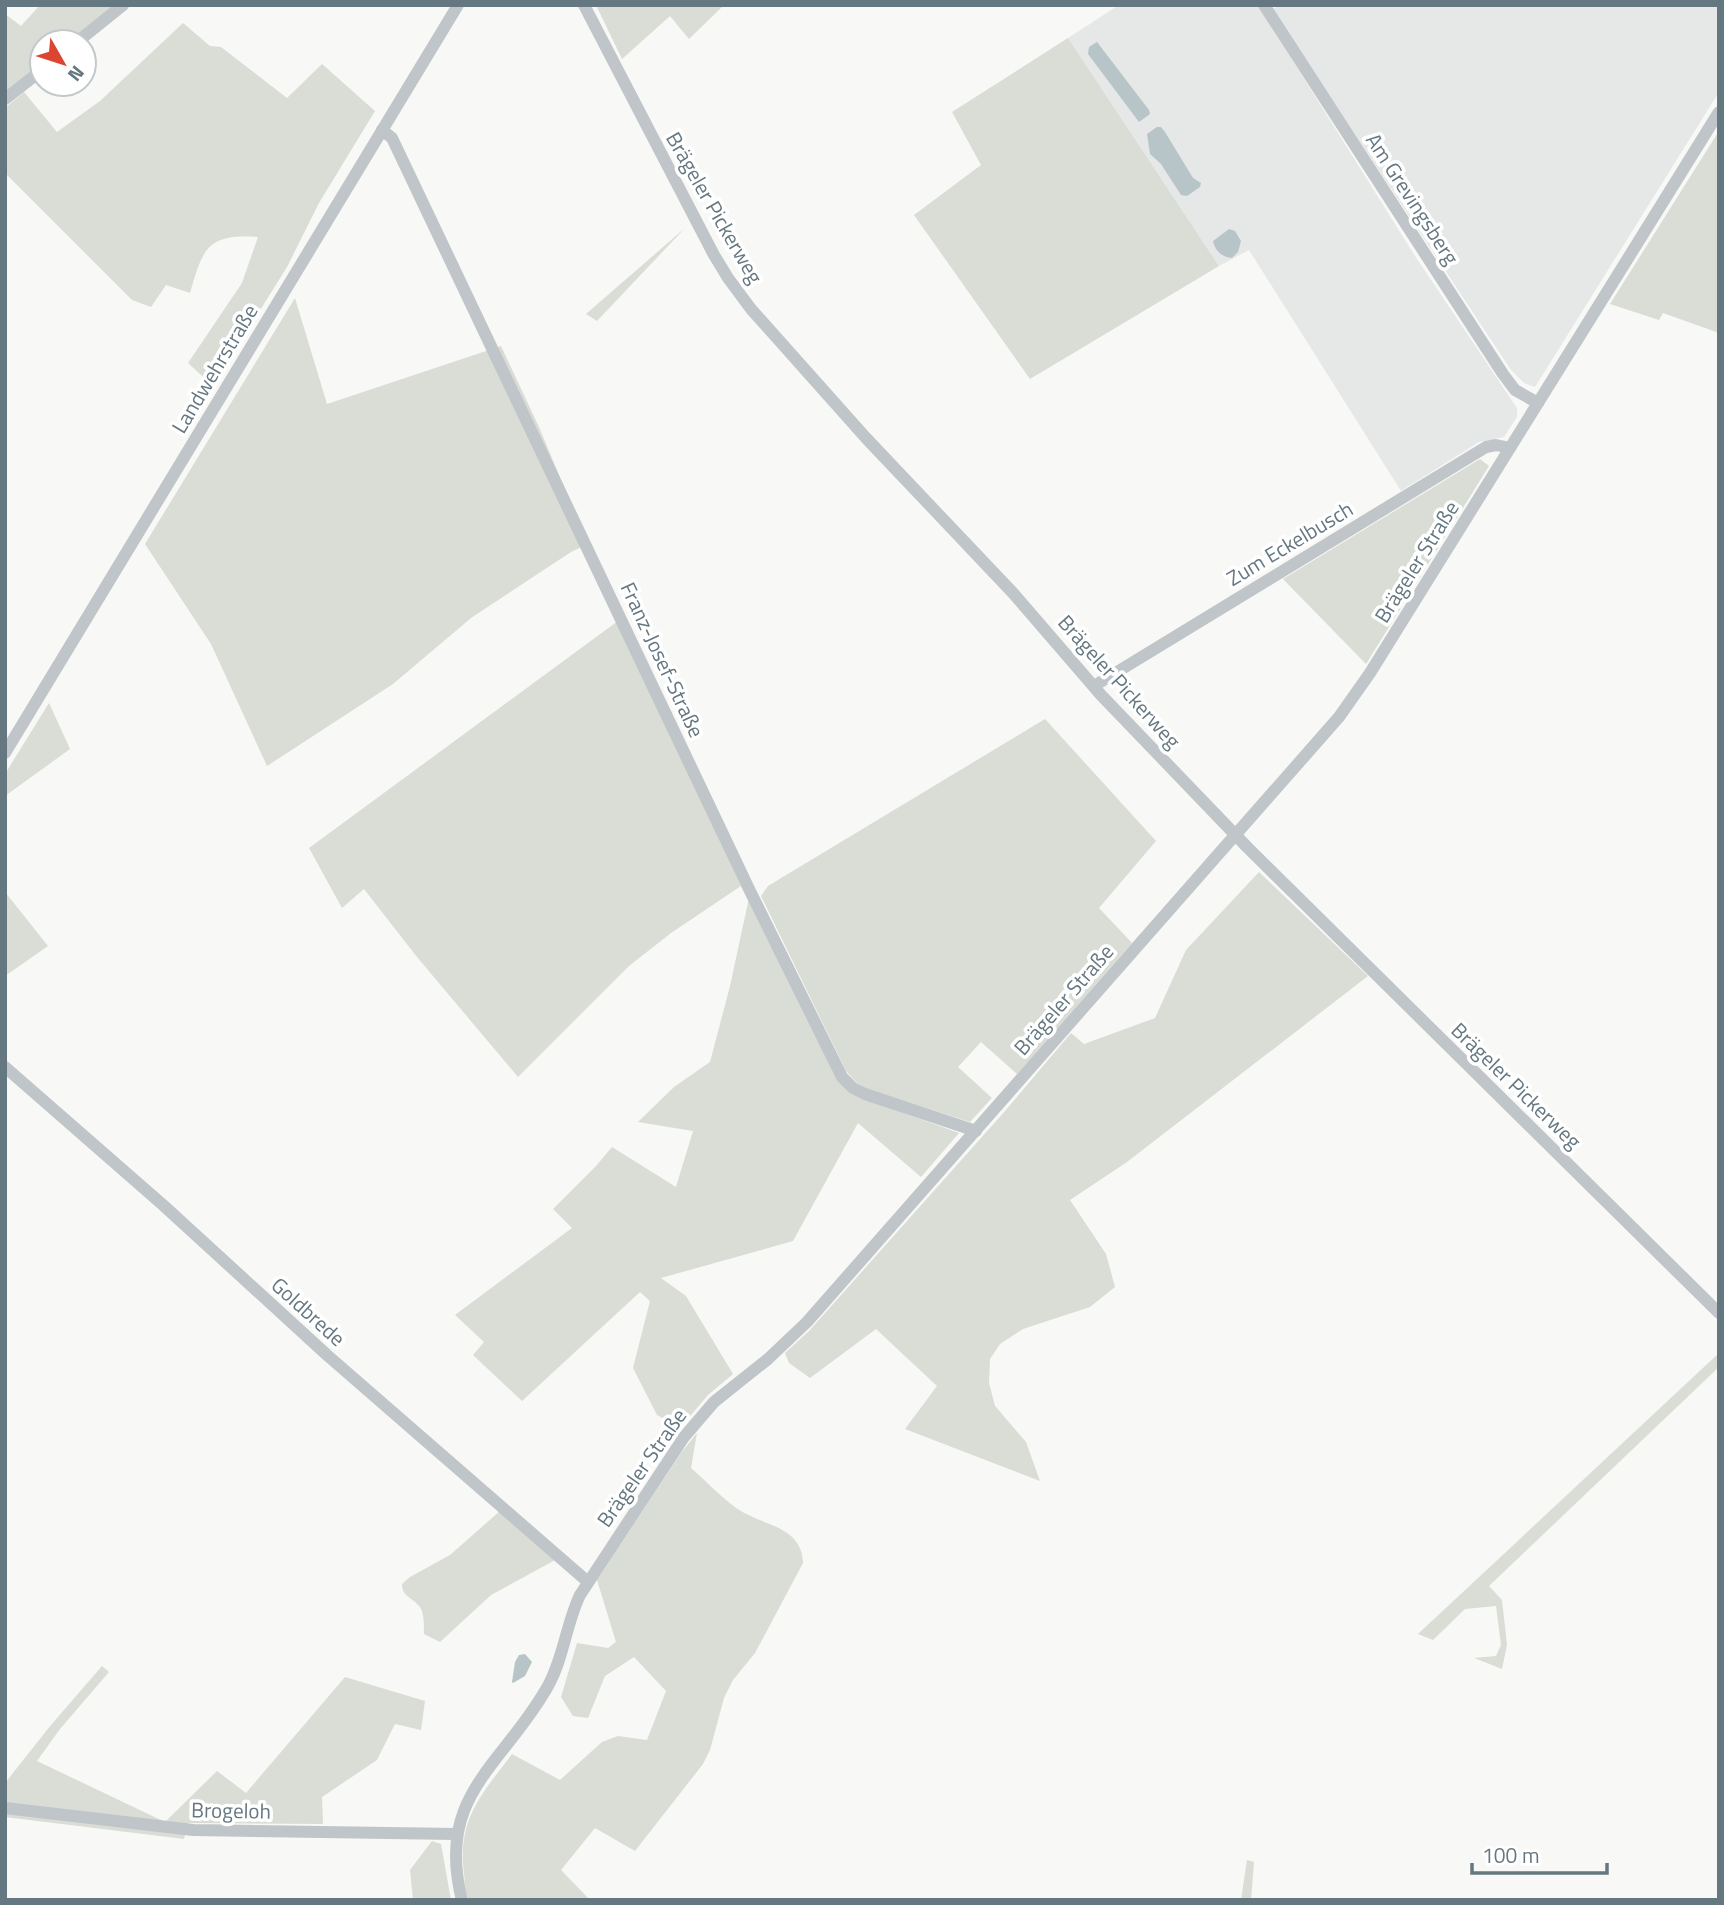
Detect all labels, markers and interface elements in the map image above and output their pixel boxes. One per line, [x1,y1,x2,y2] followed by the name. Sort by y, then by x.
[28,28,98,98] north arrow
[61,60,92,88] text: N
[658,126,771,290] street label: Brägeler Pickerweg
[1358,126,1468,271] street label: Am Grevingsberg
[163,298,265,439] street label: Landwehrstraße
[1220,493,1359,594] street label: Zum Eckelbusch
[1366,494,1466,629] street label: Brägeler Straße
[613,577,713,743] street label: Franz-Josef-Straße
[1051,607,1189,756] street label: Brägeler Pickerweg
[1006,937,1121,1062] street label: Brägeler Straße
[1444,1015,1589,1156] street label: Brägeler Pickerweg
[264,1269,353,1353] street label: Goldbrede
[588,1402,694,1533] street label: Brägeler Straße
[191,1793,271,1827] street label: Brogeloh
[1472,1832,1607,1876] scale bar
[1482,1839,1539,1871] text: 100 m

